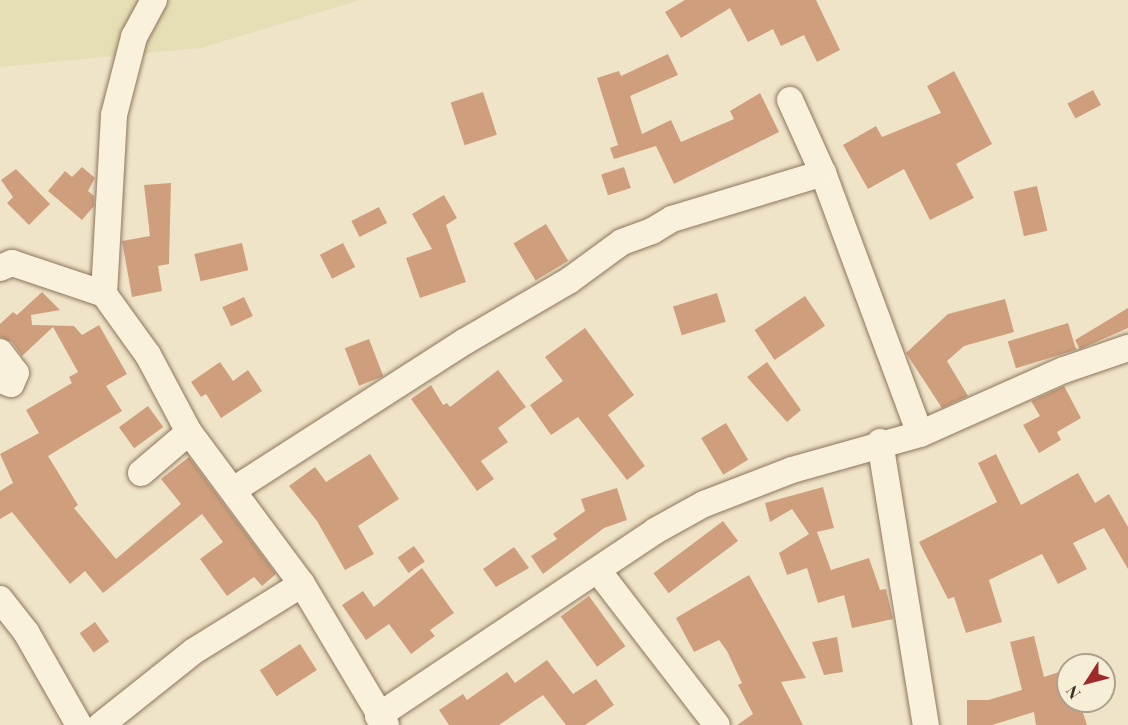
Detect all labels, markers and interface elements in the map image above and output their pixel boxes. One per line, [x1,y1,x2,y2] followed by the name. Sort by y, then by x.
[1056,653,1116,713] north arrow
[1061,682,1085,704] text: N

